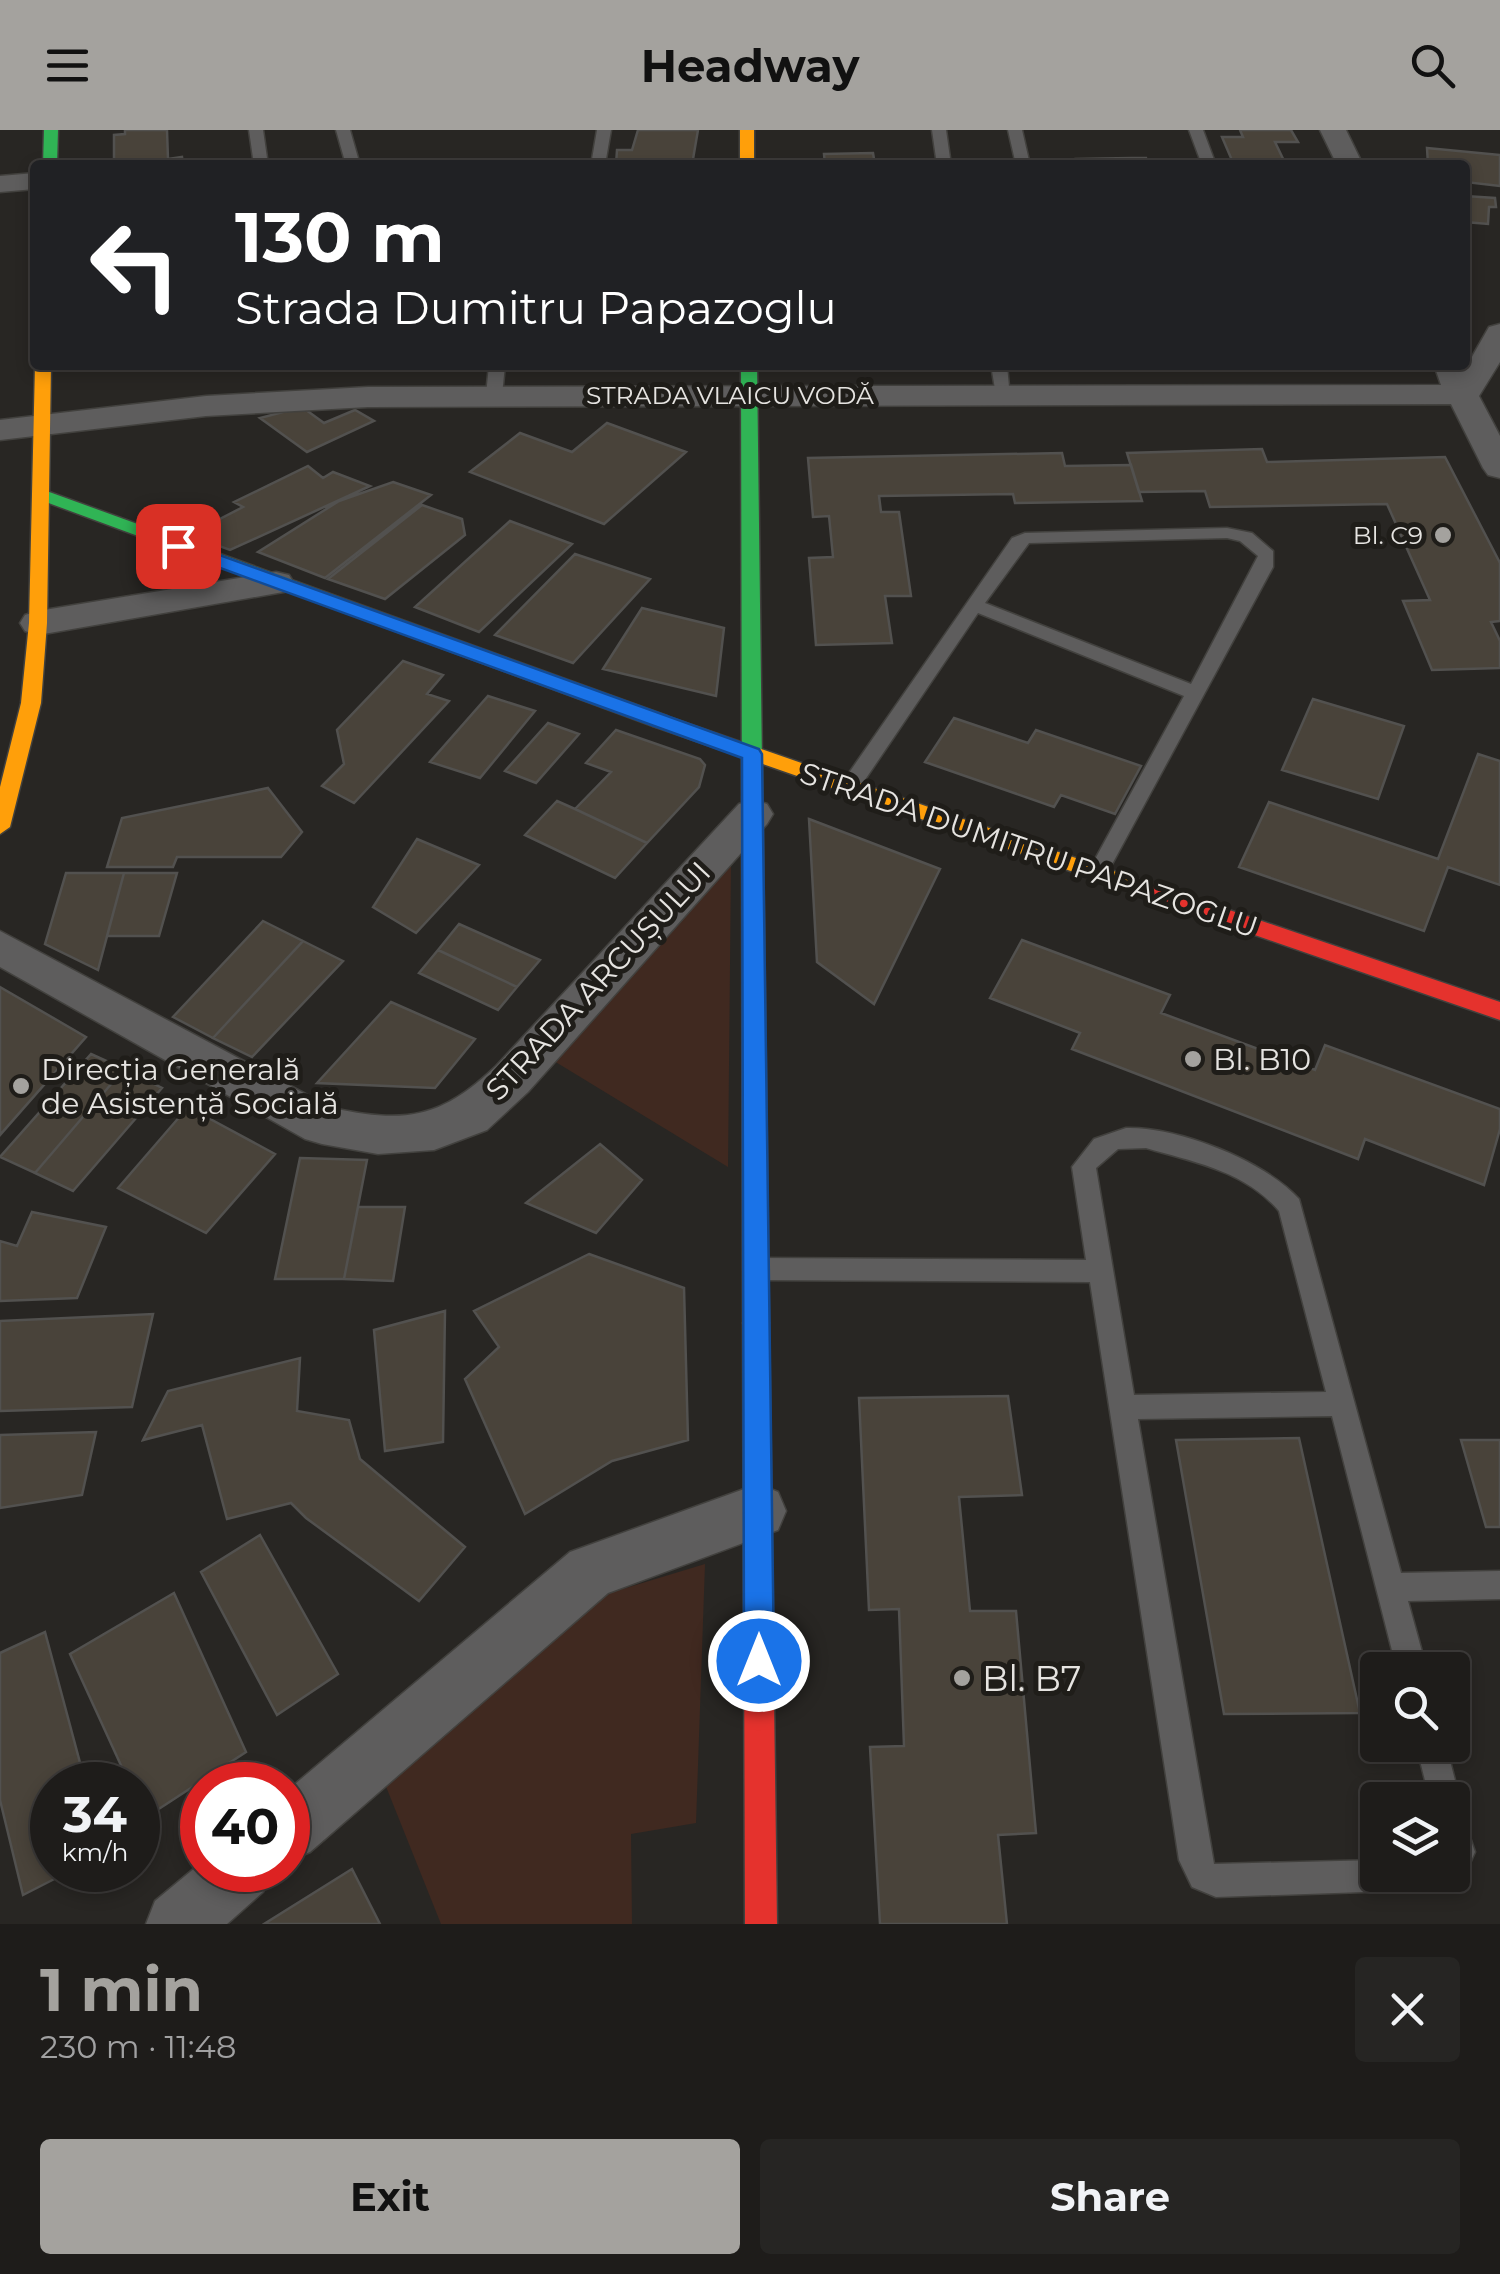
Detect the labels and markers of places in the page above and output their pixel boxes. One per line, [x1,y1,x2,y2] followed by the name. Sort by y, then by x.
[136,504,221,589] pin
[1353,520,1423,550] place label: Bl. C9
[1432,524,1454,546] marker: Bl. C9
[1213,1041,1311,1078] place label: Bl. B10
[1182,1048,1204,1070] marker: Bl. B10
[41,1051,339,1122] place label: Direcția Generală de Asistență Socială
[10,1075,32,1097] marker: Direcția Generală de Asistență Socială
[982,1657,1081,1700] place label: Bl. B7
[951,1667,973,1689] marker: Bl. B7

